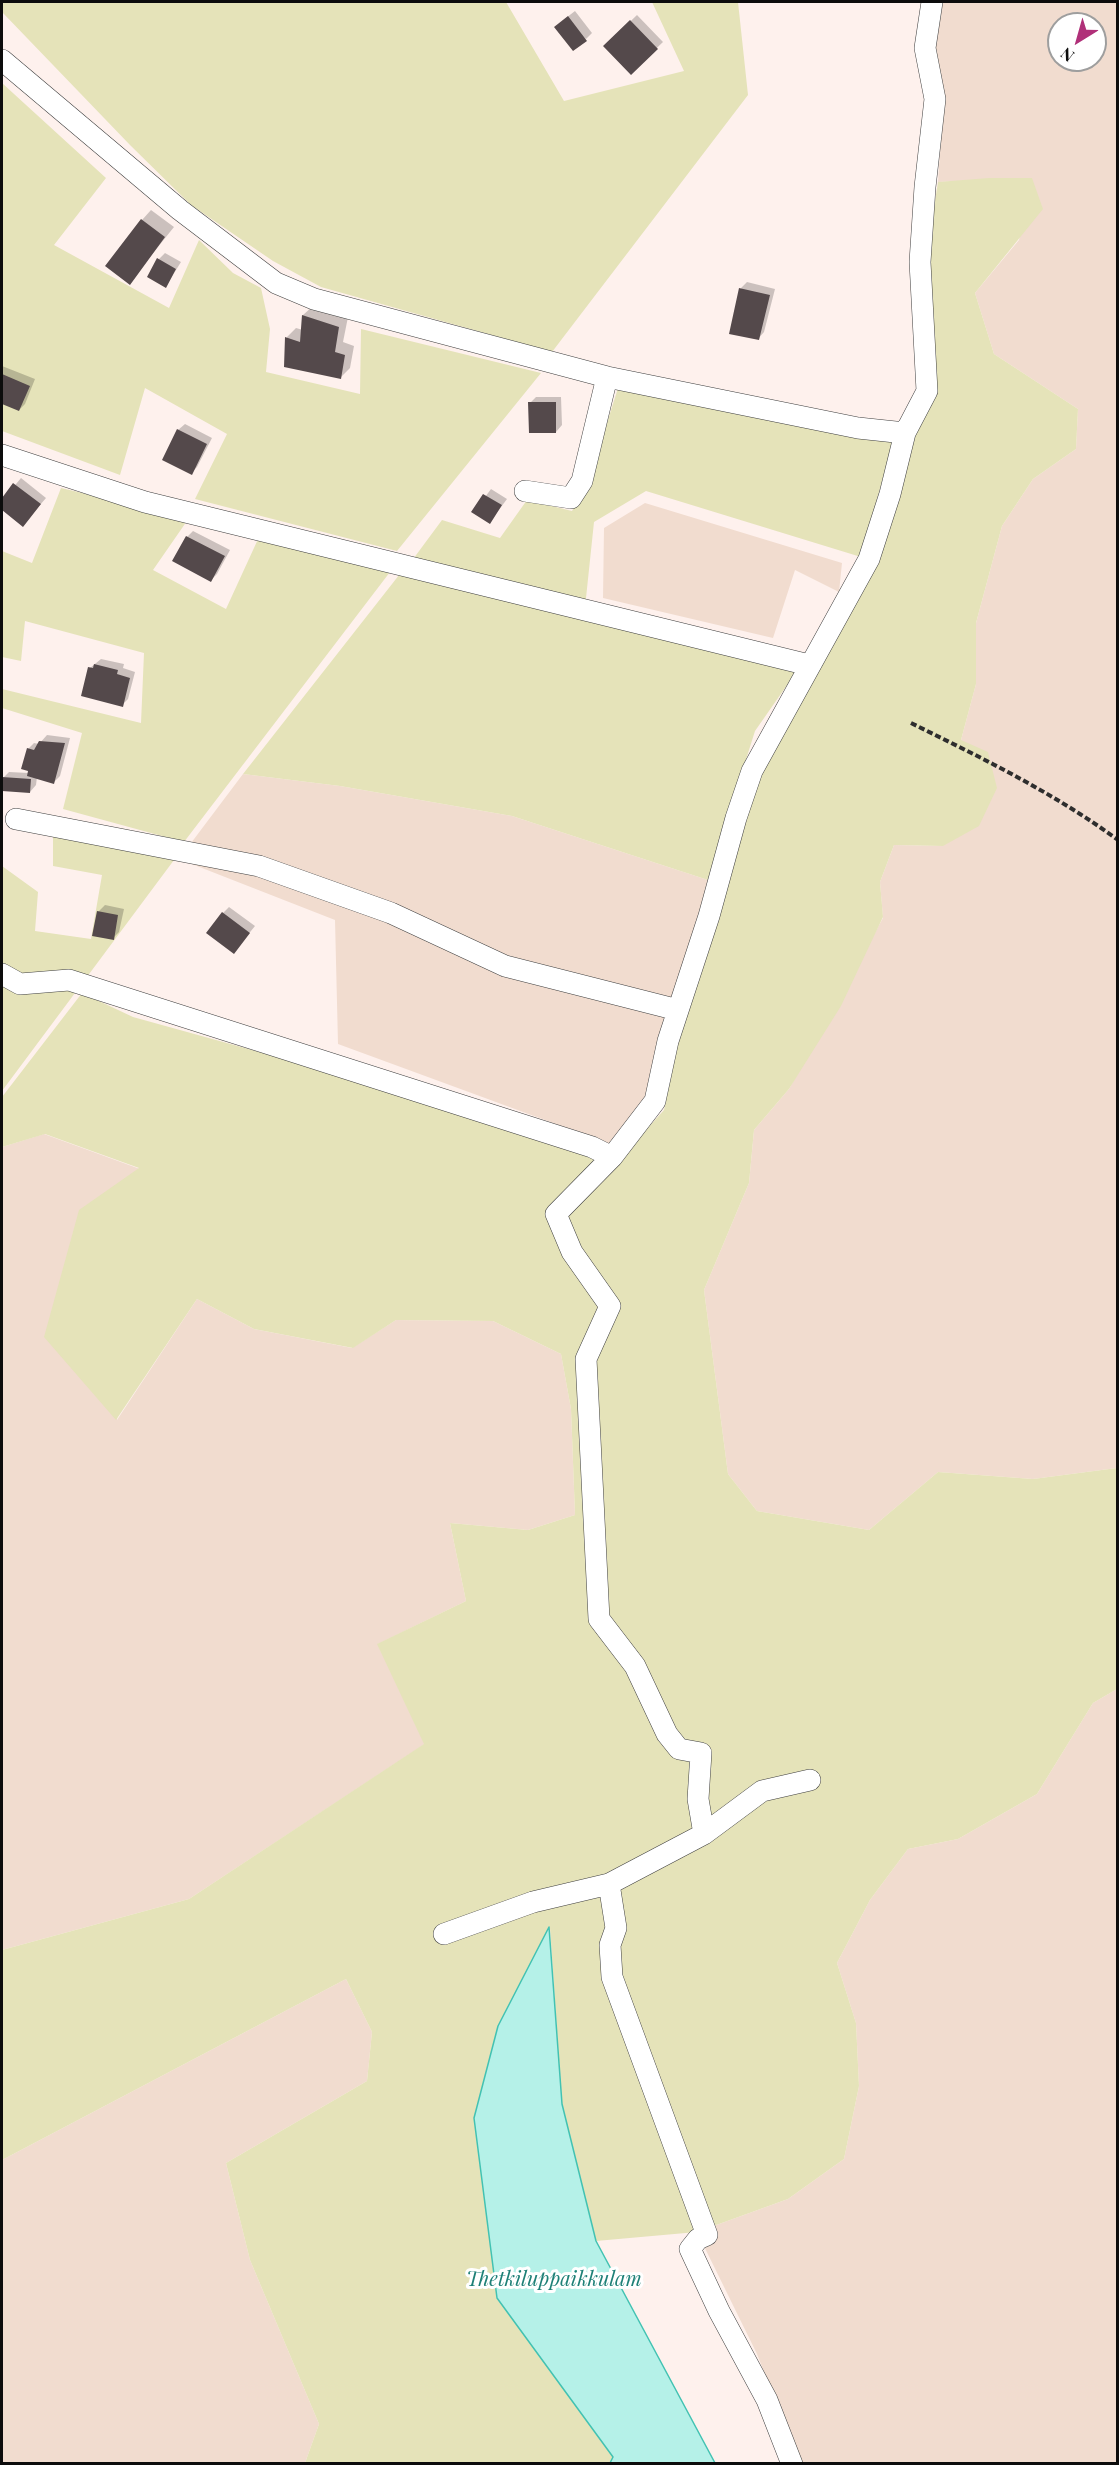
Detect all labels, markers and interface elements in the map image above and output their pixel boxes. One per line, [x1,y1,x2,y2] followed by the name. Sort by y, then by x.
[1047,12,1107,72] north arrow
[1056,43,1078,67] text: N
[466,2268,642,2292] water label: Thetkiluppaikkulam

